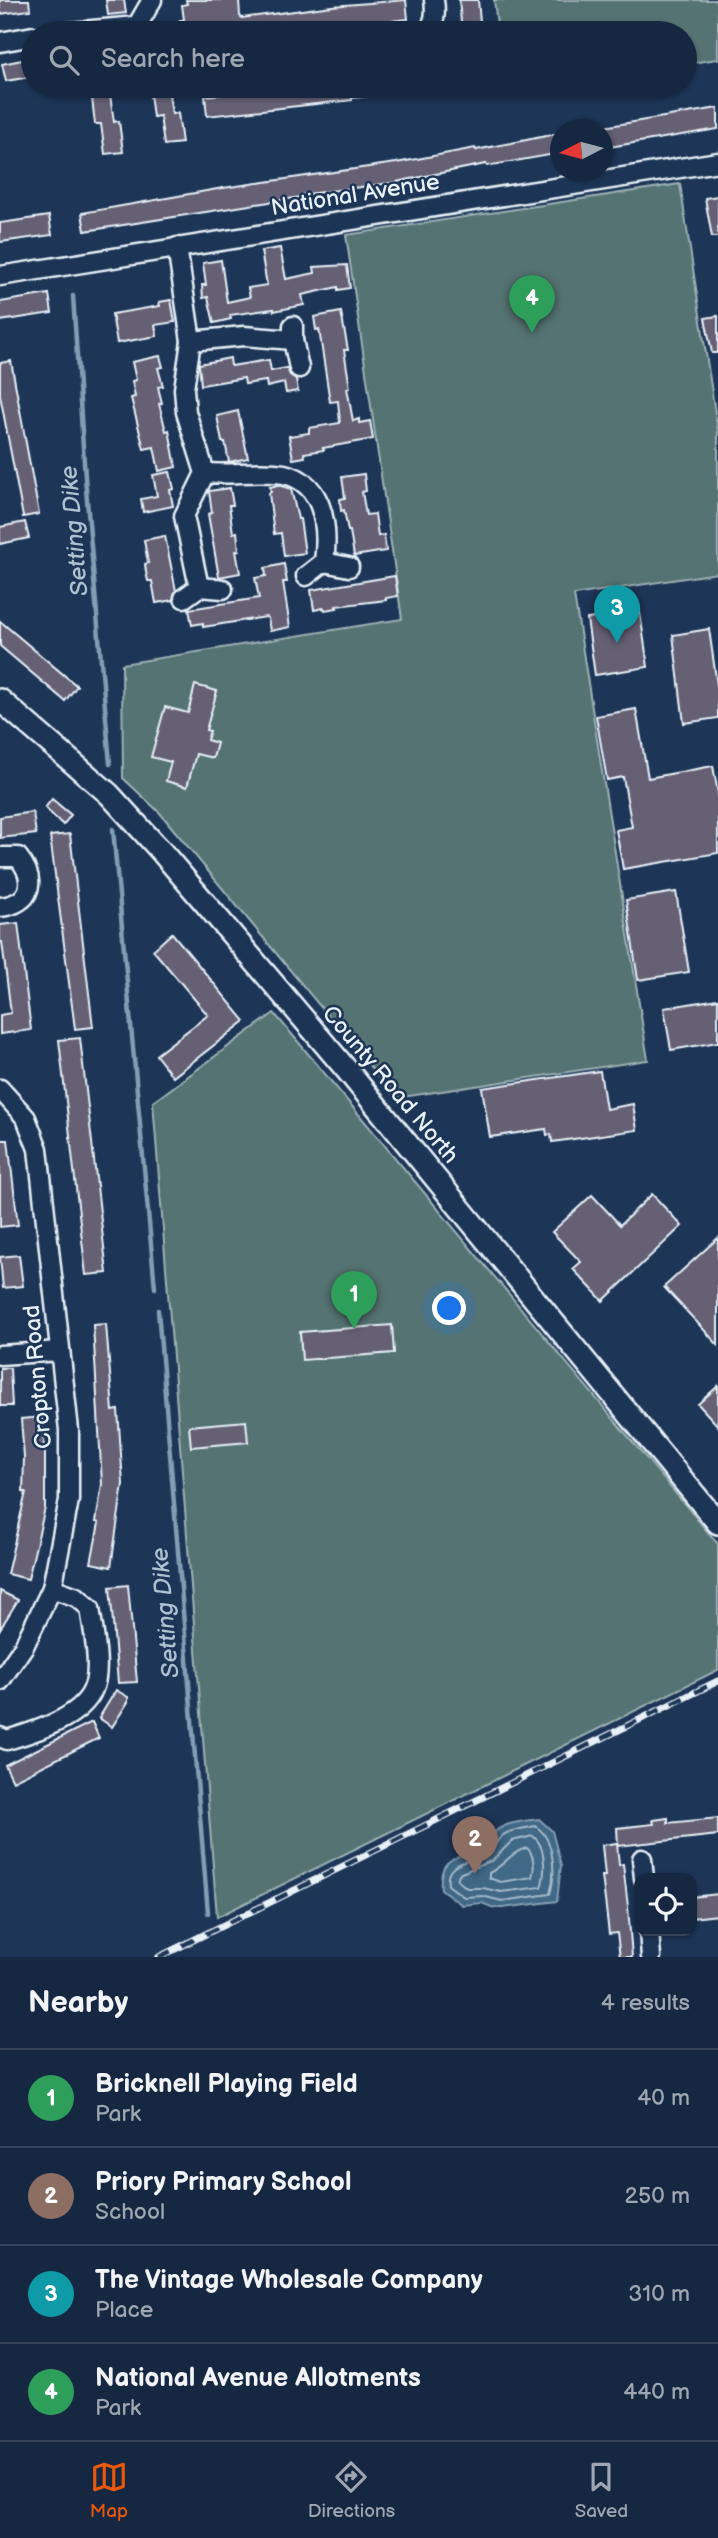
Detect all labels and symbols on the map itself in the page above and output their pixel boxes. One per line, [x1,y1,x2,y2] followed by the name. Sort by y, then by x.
[550,119,613,182] north arrow
[269,168,441,222] street label: National Avenue
[509,275,555,333] pin: 4
[54,464,95,598] water label: Setting Dike
[594,585,640,643] pin: 3
[316,1000,464,1169] street label: County Road North
[331,1271,377,1329] pin: 1
[432,1291,466,1325] your location
[18,1304,58,1450] street label: Cropton Road
[145,1546,186,1680] water label: Setting Dike
[452,1816,498,1874] pin: 2

